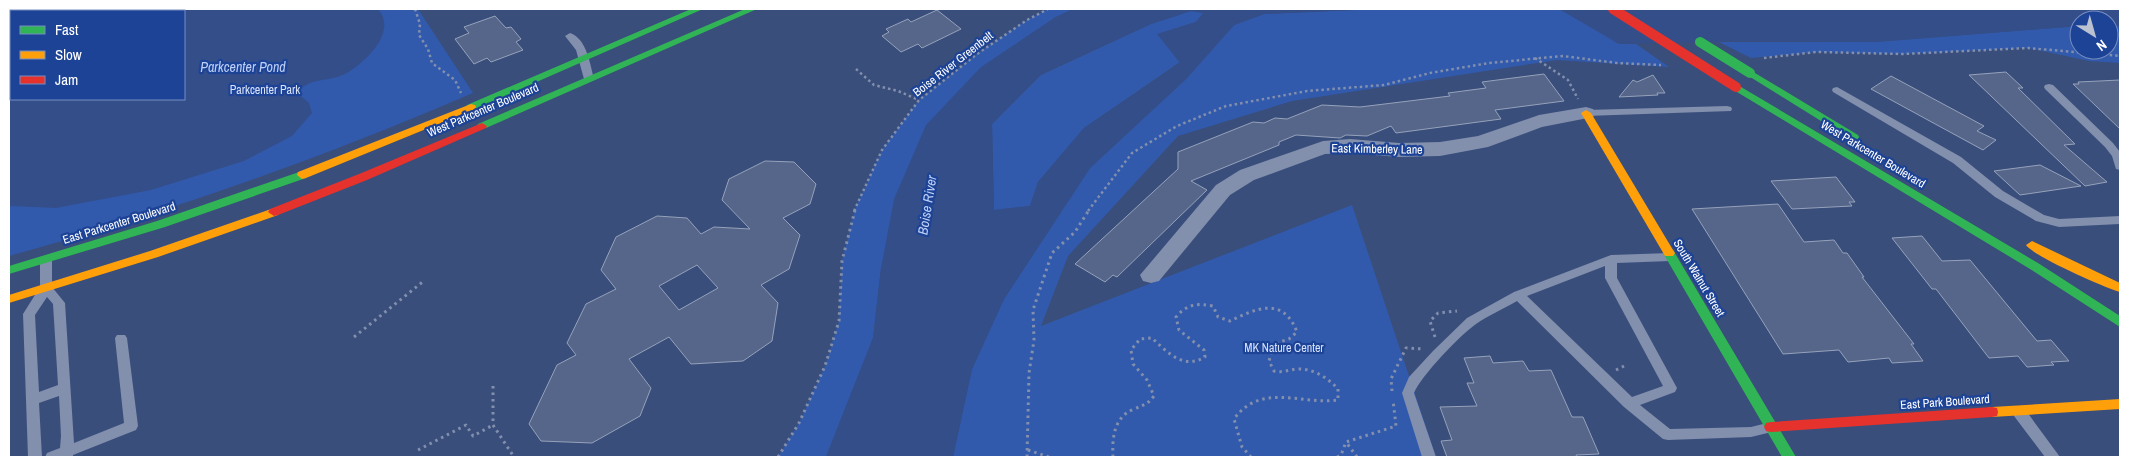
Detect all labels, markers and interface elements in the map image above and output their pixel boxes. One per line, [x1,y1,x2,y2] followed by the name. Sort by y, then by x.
[10,10,185,100] legend
[2069,10,2119,60] north arrow
[55,19,79,40] text: Fast
[910,28,996,100] street label: Boise River Greenbelt
[2093,36,2111,55] text: N
[55,44,82,65] text: Slow
[200,58,286,76] water label: Parkcenter Pond
[55,69,78,90] text: Jam
[425,79,541,141] street label: West Parkcenter Boulevard
[230,82,300,98] park label: Parkcenter Park
[1818,116,1928,192] street label: West Parkcenter Boulevard
[1331,140,1423,158] street label: East Kimberley Lane
[913,173,941,236] water label: Boise River
[61,198,177,248] street label: East Parkcenter Boulevard
[1670,236,1729,320] street label: South Walnut Street
[1244,340,1324,356] park label: MK Nature Center
[1900,391,1990,413] street label: East Park Boulevard

